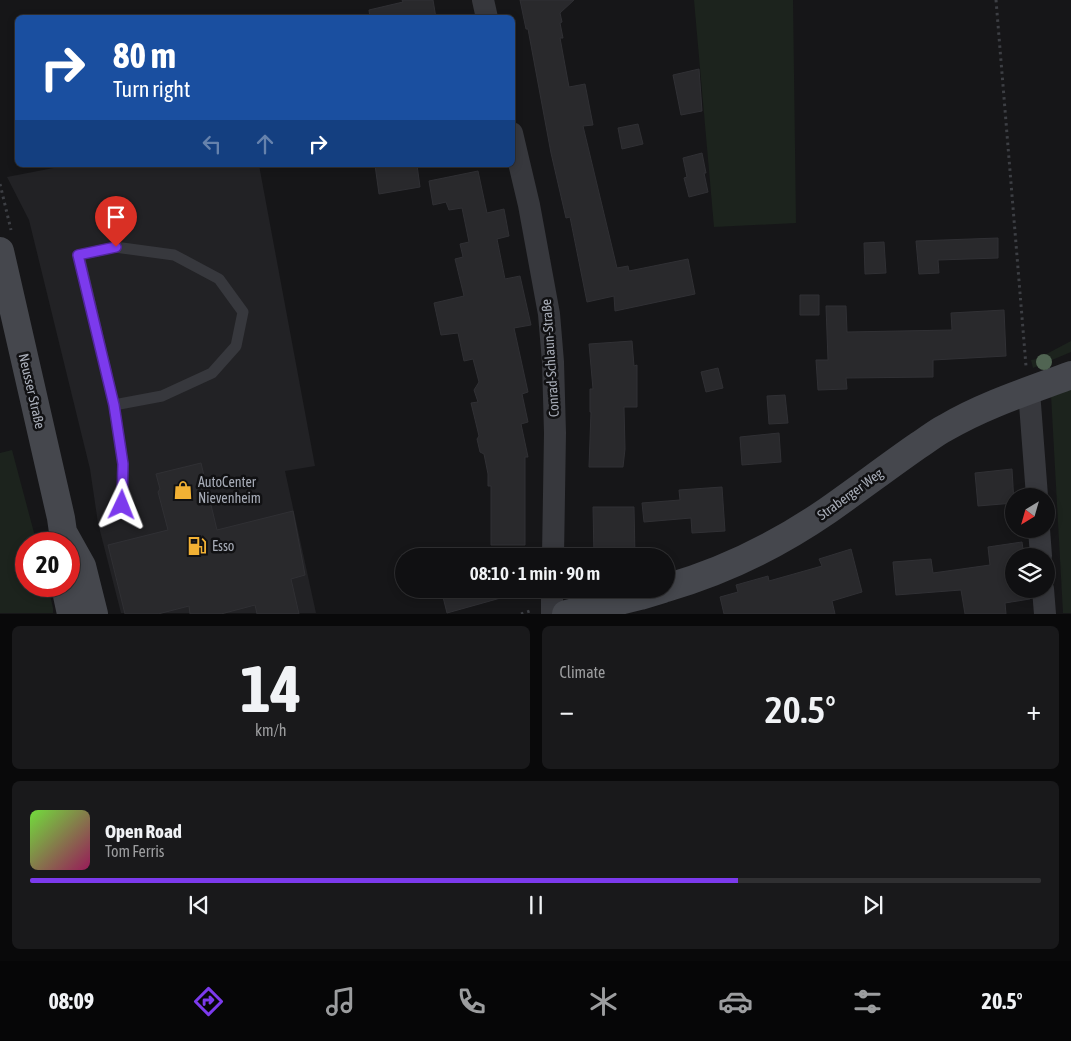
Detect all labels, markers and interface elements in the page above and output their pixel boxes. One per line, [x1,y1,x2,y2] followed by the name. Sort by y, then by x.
[30,35,95,100] icon: right
[113,35,176,75] text: 80 m
[113,76,190,102] text: Turn right
[198,130,226,158] icon: left
[251,130,279,158] icon: ahead
[304,130,332,158] icon: right
[95,196,137,247] pin
[102,203,130,231] icon: arrive
[538,298,562,418] street label: Conrad-Schlaun-Straße
[16,352,48,430] street label: Neusser Straße
[814,465,886,523] street label: Straberger Weg
[198,474,261,506] place label: AutoCenter Nievenheim
[95,478,147,530] position arrow
[172,479,194,501] shop icon: AutoCenter Nievenheim
[1005,488,1055,538] north arrow
[1005,488,1055,598] map controls
[15,532,80,597] speed limit sign: 20
[186,535,208,557] fuel station icon: Esso
[212,538,234,554] place label: Esso
[1005,548,1055,598] button: layers
[470,562,600,584] text: 08:10 · 1 min · 90 m
[240,651,301,726] text: 14
[560,663,605,681] text: Climate
[765,688,836,731] text: 20.5°
[560,694,574,726] text: −
[1026,694,1041,726] text: +
[255,721,287,739] text: km/h
[105,820,182,842] text: Open Road
[105,842,164,860] text: Tom Ferris
[185,891,213,919] icon: previous
[522,891,550,919] icon: pause
[859,891,887,919] icon: next
[191,984,226,1019] icon: directions
[323,984,358,1019] icon: music
[454,984,489,1019] icon: phone
[586,984,621,1019] icon: climate
[718,984,753,1019] icon: car
[850,984,885,1019] icon: filters
[48,988,94,1014] text: 08:09
[982,988,1023,1014] text: 20.5°

